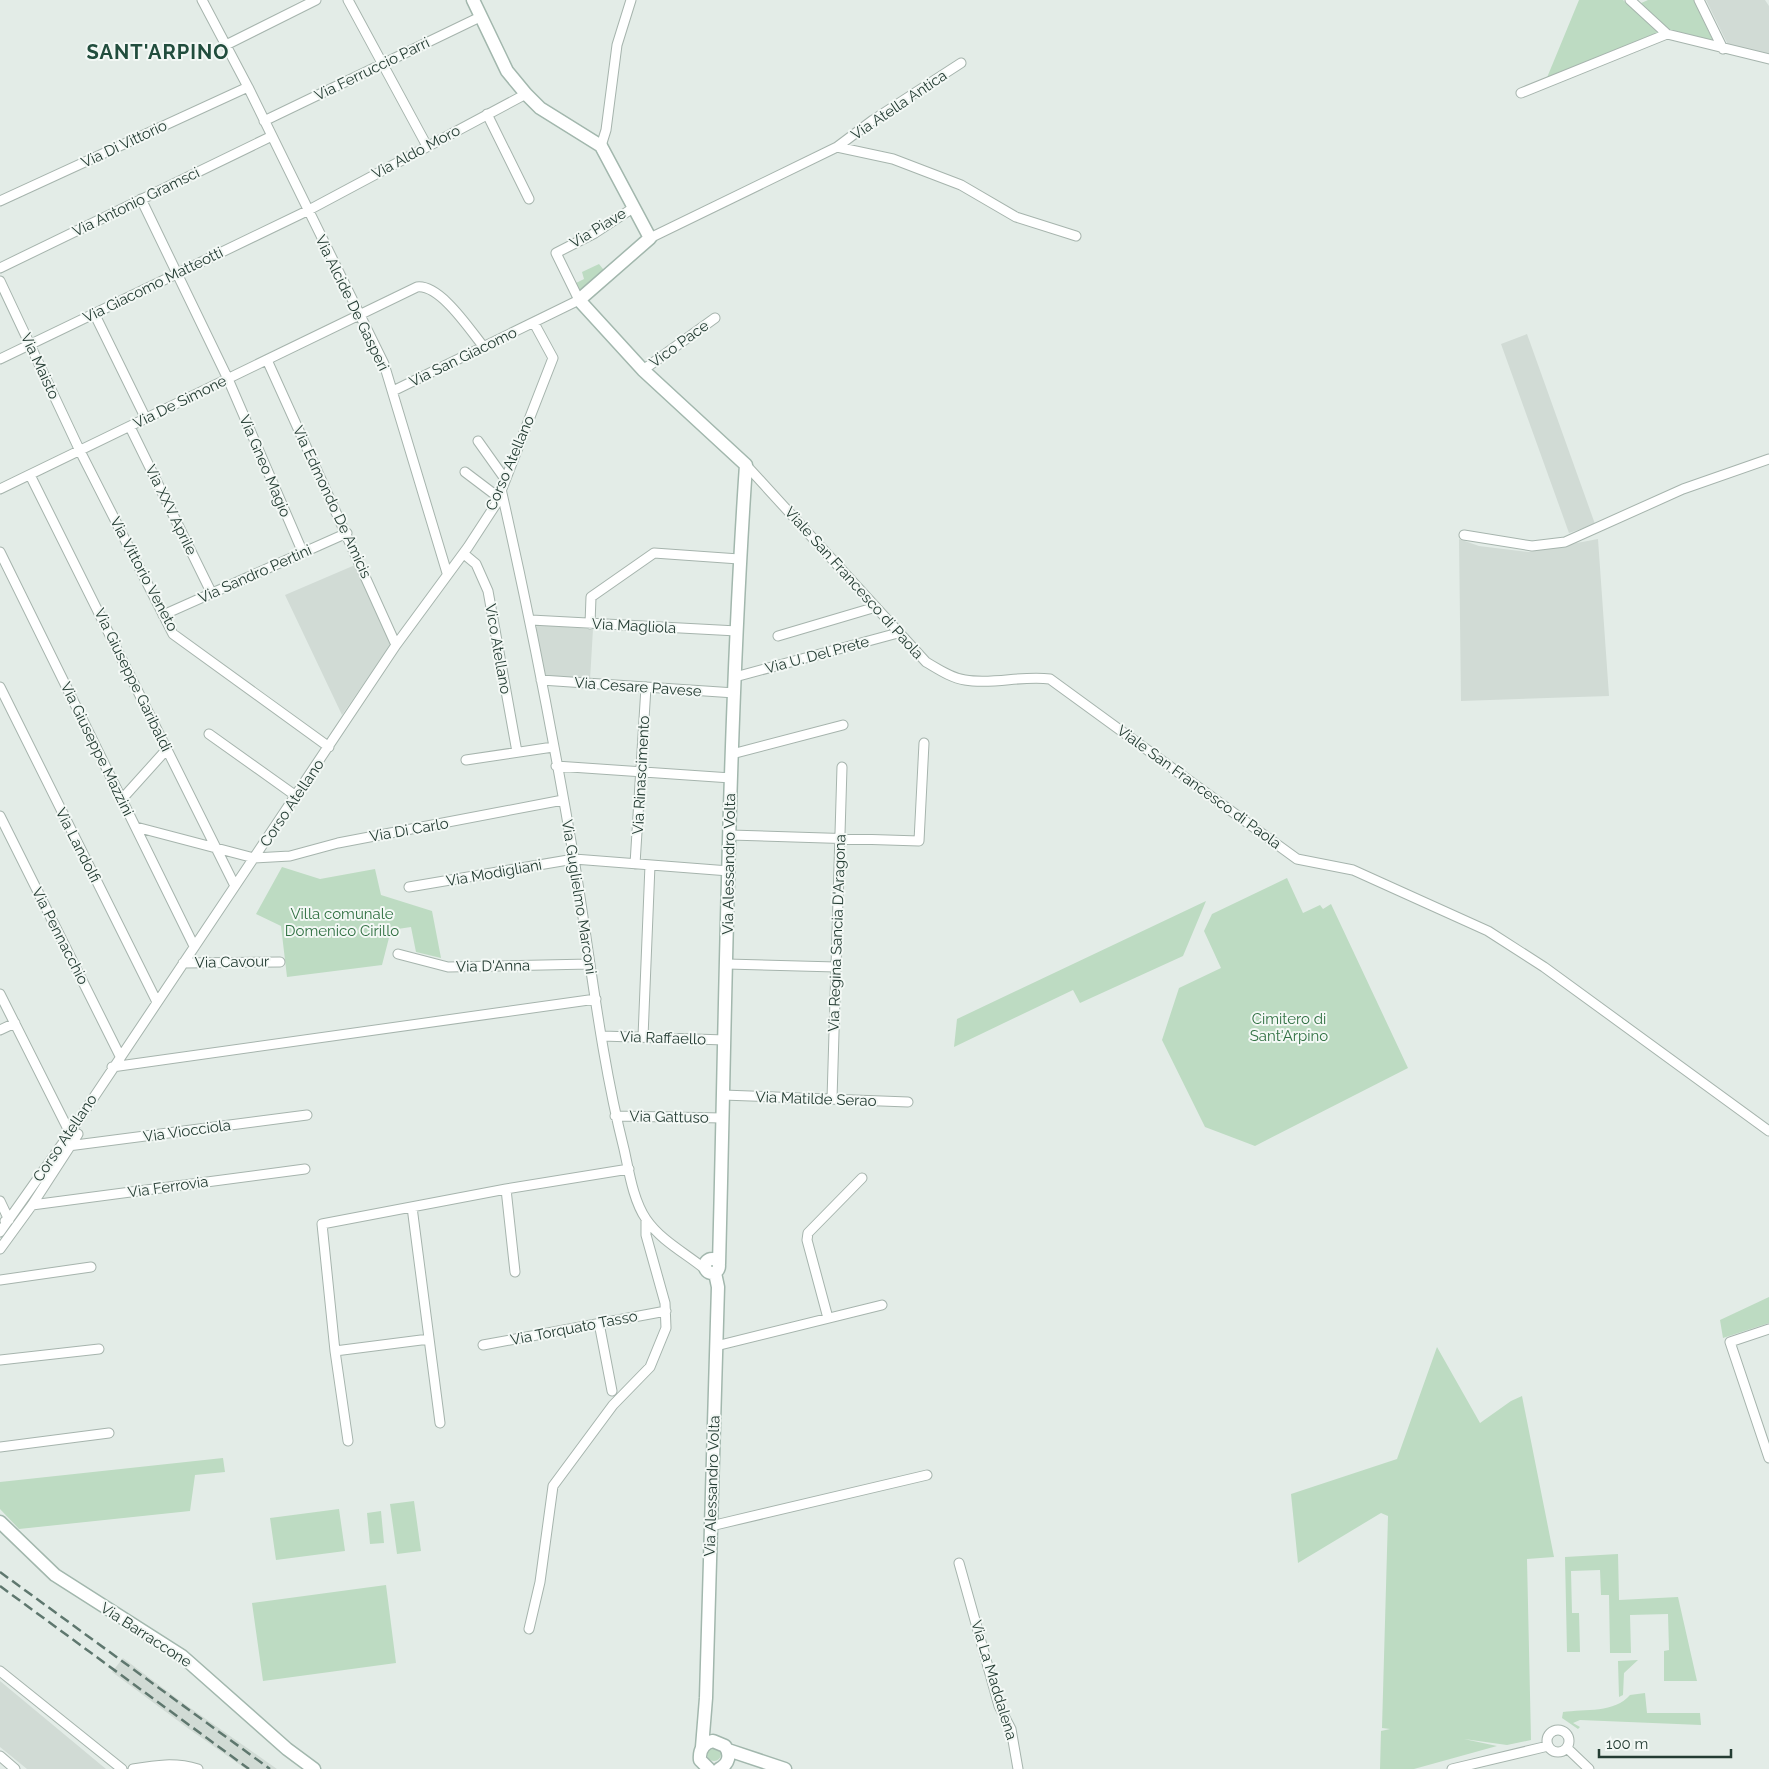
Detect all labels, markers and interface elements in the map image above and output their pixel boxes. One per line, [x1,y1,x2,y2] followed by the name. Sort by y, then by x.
[312,33,432,105] street label: Via Ferruccio Parri
[87,40,229,64] district label: SANT'ARPINO
[848,66,950,144] street label: Via Atella Antica
[78,116,170,172] street label: Via Di Vittorio
[369,121,463,183] street label: Via Aldo Moro
[70,163,202,241] street label: Via Antonio Gramsci
[567,204,630,252] street label: Via Piave
[311,232,393,374] street label: Via Alcide De Gasperi
[80,243,226,327] street label: Via Giacomo Matteotti
[646,316,712,371] street label: Vico Pace
[406,323,520,391] street label: Via San Giacomo
[17,330,63,402] street label: Via Maisto
[130,372,230,432] street label: Via De Simone
[235,412,295,520] street label: Via Gneo Magio
[482,413,538,513] street label: Corso Atellano
[289,423,375,581] street label: Via Edmondo De Amicis
[141,462,201,558] street label: Via XXV Aprile
[781,503,927,663] street label: Viale San Francesco di Paola
[106,514,182,634] street label: Via Vittorio Veneto
[196,541,314,607] street label: Via Sandro Pertini
[481,602,515,696] street label: Vico Atellano
[90,605,176,755] street label: Via Giuseppe Garibaldi
[591,615,677,637] street label: Via Magliola
[763,632,871,678] street label: Via U. Del Prete
[574,674,702,700] street label: Via Cesare Pavese
[57,679,137,819] street label: Via Giuseppe Mazzini
[629,715,653,835] street label: Via Rinascimento
[1113,721,1285,853] street label: Viale San Francesco di Paola
[256,756,328,850] street label: Corso Atellano
[719,793,739,935] street label: Via Alessandro Volta
[52,805,104,885] street label: Via Landolfi
[368,814,450,846] street label: Via Di Carlo
[558,818,600,976] street label: Via Guglielmo Marconi
[825,834,849,1032] street label: Via Regina Sancia D'Aragona
[445,856,543,890] street label: Via Modigliani
[28,884,92,988] street label: Via Pennacchio
[285,905,399,940] park label: Villa comunale Domenico Cirillo
[195,952,270,972] street label: Via Cavour
[456,956,530,976] street label: Via D'Anna
[1250,1010,1328,1045] park label: Cimitero di Sant'Arpino
[620,1028,706,1048] street label: Via Raffaello
[755,1088,877,1110] street label: Via Matilde Serao
[29,1091,101,1185] street label: Corso Atellano
[629,1107,709,1127] street label: Via Gattuso
[142,1116,232,1146] street label: Via Viocciola
[127,1172,209,1202] street label: Via Ferrovia
[509,1307,639,1349] street label: Via Torquato Tasso
[701,1415,723,1557] street label: Via Alessandro Volta
[97,1599,195,1671] street label: Via Barraccone
[967,1618,1021,1742] street label: Via La Maddalena
[1599,1726,1732,1758] scale bar
[1606,1735,1648,1753] text: 100 m

